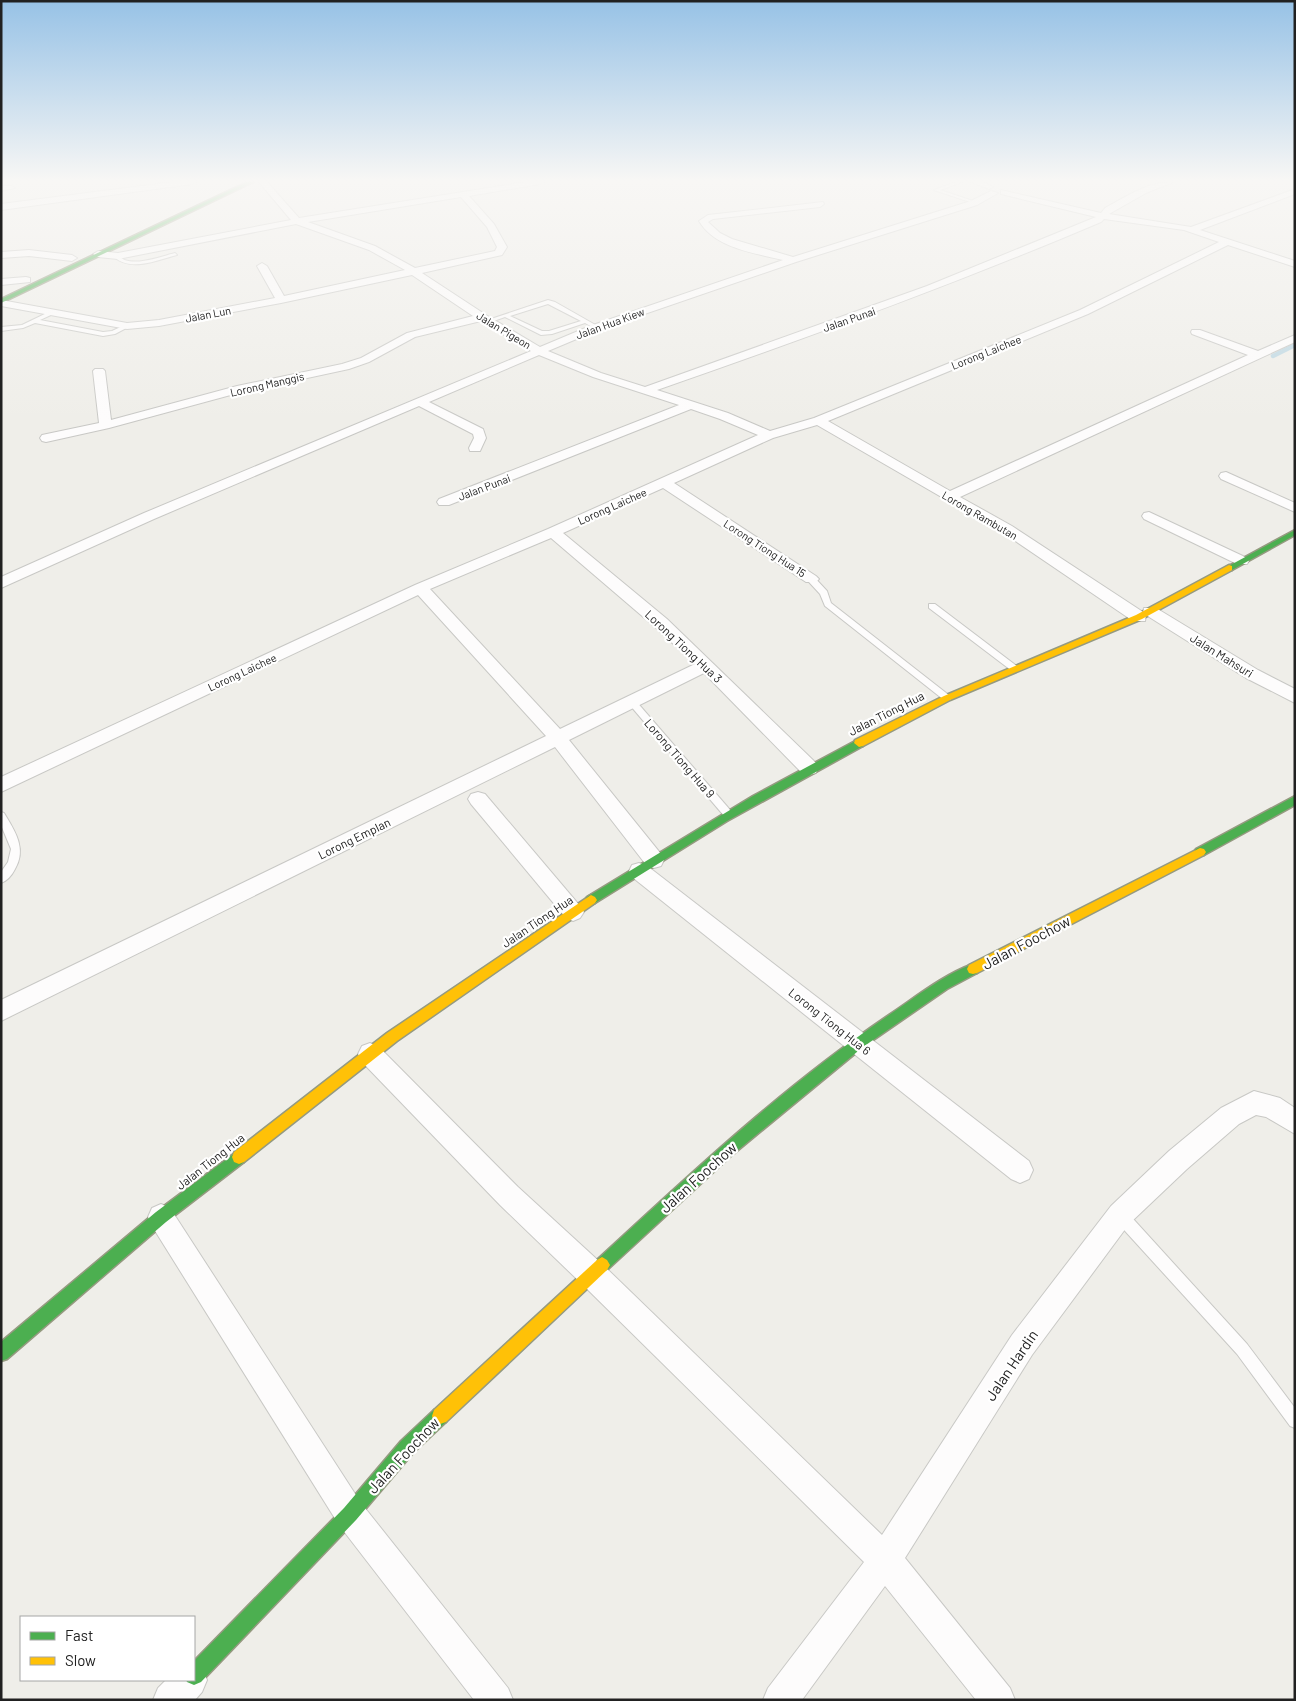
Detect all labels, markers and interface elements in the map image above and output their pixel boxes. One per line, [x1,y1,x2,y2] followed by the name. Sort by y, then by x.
[184,303,232,325] street label: Jalan Lun
[574,304,646,341] street label: Jalan Hua Kiew
[821,304,877,334] street label: Jalan Punai
[474,309,534,351] street label: Jalan Pigeon
[949,332,1023,372] street label: Lorong Laichee
[229,369,305,399] street label: Lorong Manggis
[456,471,512,503] street label: Jalan Punai
[575,485,649,527] street label: Lorong Laichee
[940,488,1020,542] street label: Lorong Rambutan
[721,517,809,580] street label: Lorong Tiong Hua 15
[643,607,725,685] street label: Lorong Tiong Hua 3
[1188,630,1256,680] street label: Jalan Mahsuri
[206,650,278,694] street label: Lorong Laichee
[846,688,926,738] street label: Jalan Tiong Hua
[642,716,718,800] street label: Lorong Tiong Hua 9
[316,814,392,862] street label: Lorong Emplan
[499,892,575,950] street label: Jalan Tiong Hua
[979,911,1073,973] street label: Jalan Foochow
[786,985,874,1057] street label: Lorong Tiong Hua 6
[173,1130,247,1192] street label: Jalan Tiong Hua
[656,1138,740,1216] street label: Jalan Foochow
[981,1326,1041,1404] street label: Jalan Hardin
[363,1413,443,1497] street label: Jalan Foochow
[20,1616,195,1681] legend
[65,1626,93,1644] text: Fast
[65,1651,96,1669] text: Slow

